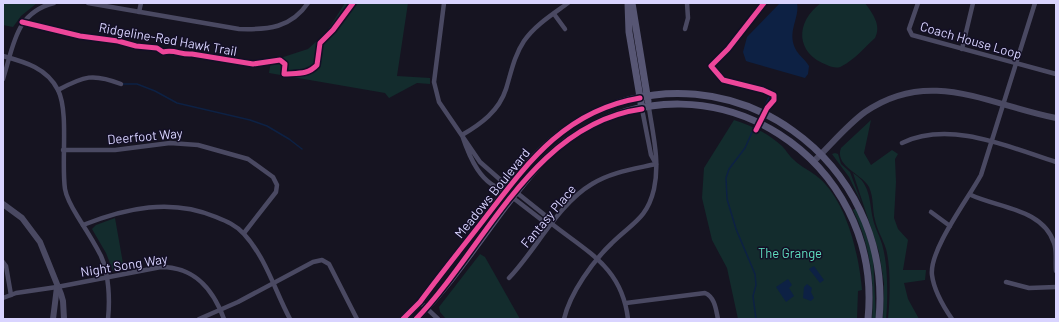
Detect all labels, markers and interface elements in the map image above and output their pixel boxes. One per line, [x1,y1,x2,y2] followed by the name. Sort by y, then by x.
[918,18,1024,62] street label: Coach House Loop
[98,19,238,59] street label: Ridgeline-Red Hawk Trail
[107,125,183,147] street label: Deerfoot Way
[451,145,533,241] street label: Meadows Boulevard
[517,181,579,251] street label: Fantasy Place
[758,245,822,261] park label: The Grange
[79,250,169,280] street label: Night Song Way

